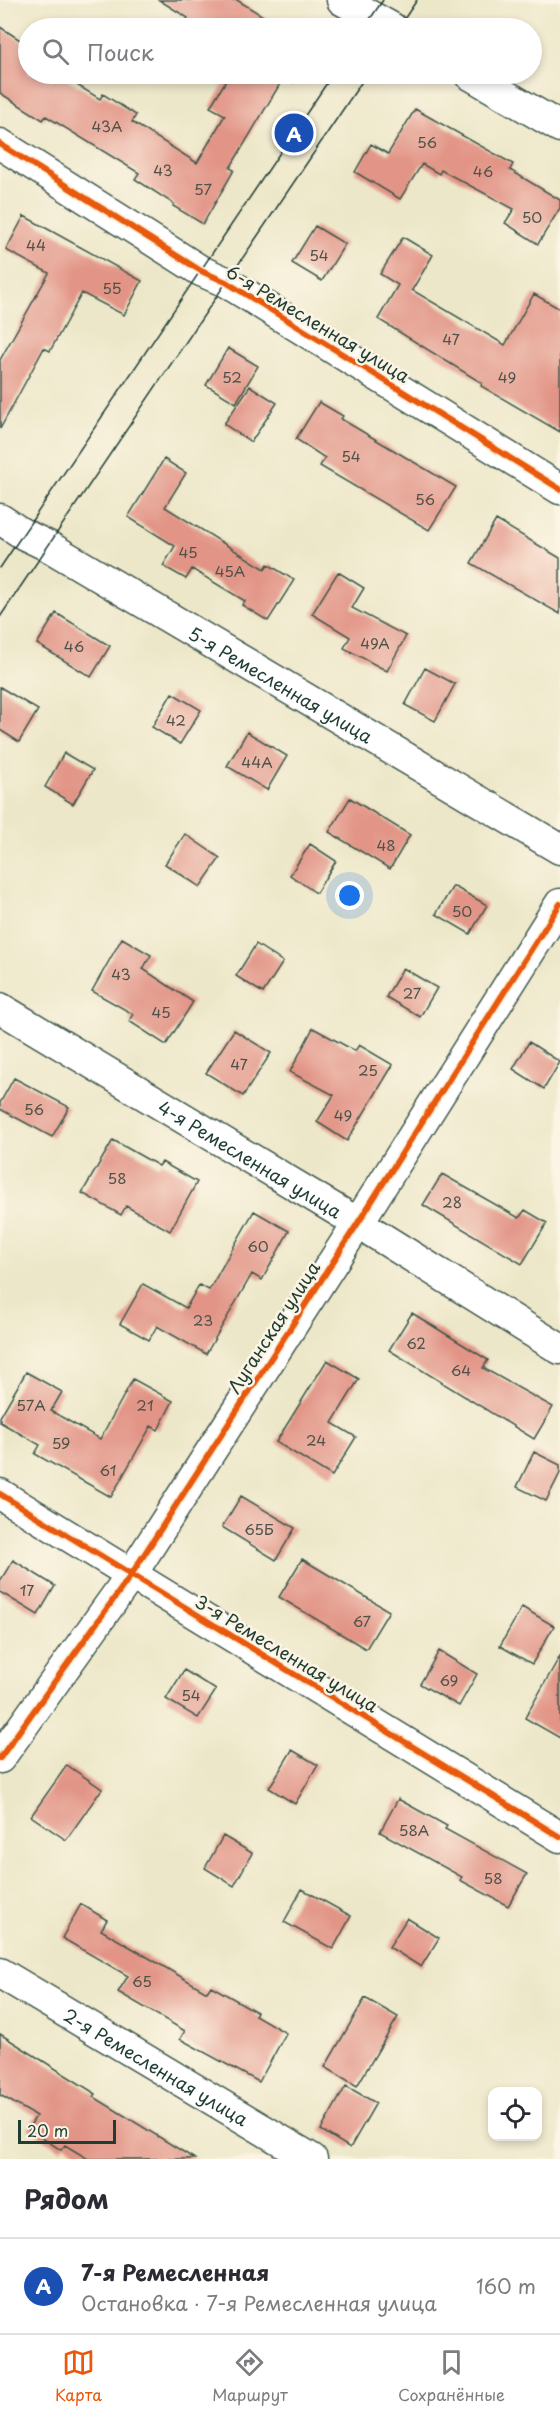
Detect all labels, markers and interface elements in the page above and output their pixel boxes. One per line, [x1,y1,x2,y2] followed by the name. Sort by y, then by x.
[18,18,542,84] search box
[39,35,72,68] icon: search
[87,35,154,68] text: Поиск
[274,110,314,156] pin: A
[92,114,122,137] house number: 43А
[417,130,437,153] house number: 56
[153,158,173,181] house number: 43
[473,159,493,182] house number: 46
[194,177,212,200] house number: 57
[522,205,542,228] house number: 50
[26,233,46,256] house number: 44
[309,243,329,266] house number: 54
[221,257,416,389] street label: 6-я Ремесленная улица
[102,276,122,299] house number: 55
[442,327,460,350] house number: 47
[222,365,242,388] house number: 52
[498,365,516,388] house number: 49
[341,444,361,467] house number: 54
[415,487,435,510] house number: 56
[178,540,198,563] house number: 45
[215,559,245,582] house number: 45А
[184,619,379,749] street label: 5-я Ремесленная улица
[360,631,390,654] house number: 49А
[64,634,84,657] house number: 46
[166,708,186,731] house number: 42
[241,750,273,773] house number: 44А
[376,833,396,856] house number: 48
[335,881,364,910] your location
[452,899,472,922] house number: 50
[111,962,131,985] house number: 43
[403,981,422,1004] house number: 27
[151,1000,171,1023] house number: 45
[230,1052,248,1075] house number: 47
[358,1058,378,1081] house number: 25
[153,1093,348,1224] street label: 4-я Ремесленная улица
[24,1097,44,1120] house number: 56
[334,1103,352,1126] house number: 49
[107,1166,127,1189] house number: 58
[442,1190,462,1213] house number: 28
[247,1234,269,1257] house number: 60
[220,1255,326,1399] street label: Луганская улица
[193,1308,213,1331] house number: 23
[406,1331,426,1354] house number: 62
[451,1358,471,1381] house number: 64
[16,1393,46,1416] house number: 57А
[136,1393,154,1416] house number: 21
[306,1428,326,1451] house number: 24
[52,1431,70,1454] house number: 59
[100,1458,116,1481] house number: 61
[244,1517,274,1540] house number: 65Б
[20,1578,34,1601] house number: 17
[190,1587,384,1719] street label: 3-я Ремесленная улица
[353,1609,372,1632] house number: 67
[440,1668,458,1691] house number: 69
[181,1683,201,1706] house number: 54
[399,1818,429,1841] house number: 58А
[483,1866,503,1889] house number: 58
[132,1969,152,1992] house number: 65
[59,2001,254,2132] street label: 2-я Ремесленная улица
[488,2087,542,2141] map controls
[488,2087,542,2141] button: locate
[18,2117,116,2144] scale bar
[27,2118,68,2142] text: 20 m
[24,2179,109,2218] text: Рядом
[81,2255,269,2288] text: 7-я Ремесленная
[36,2271,51,2301] text: A
[476,2271,536,2301] text: 160 m
[81,2288,437,2318] text: Остановка · 7-я Ремесленная улица
[55,2346,102,2406] tab: Карта
[212,2346,288,2406] tab: Маршрут
[398,2346,505,2406] tab: Сохранённые

